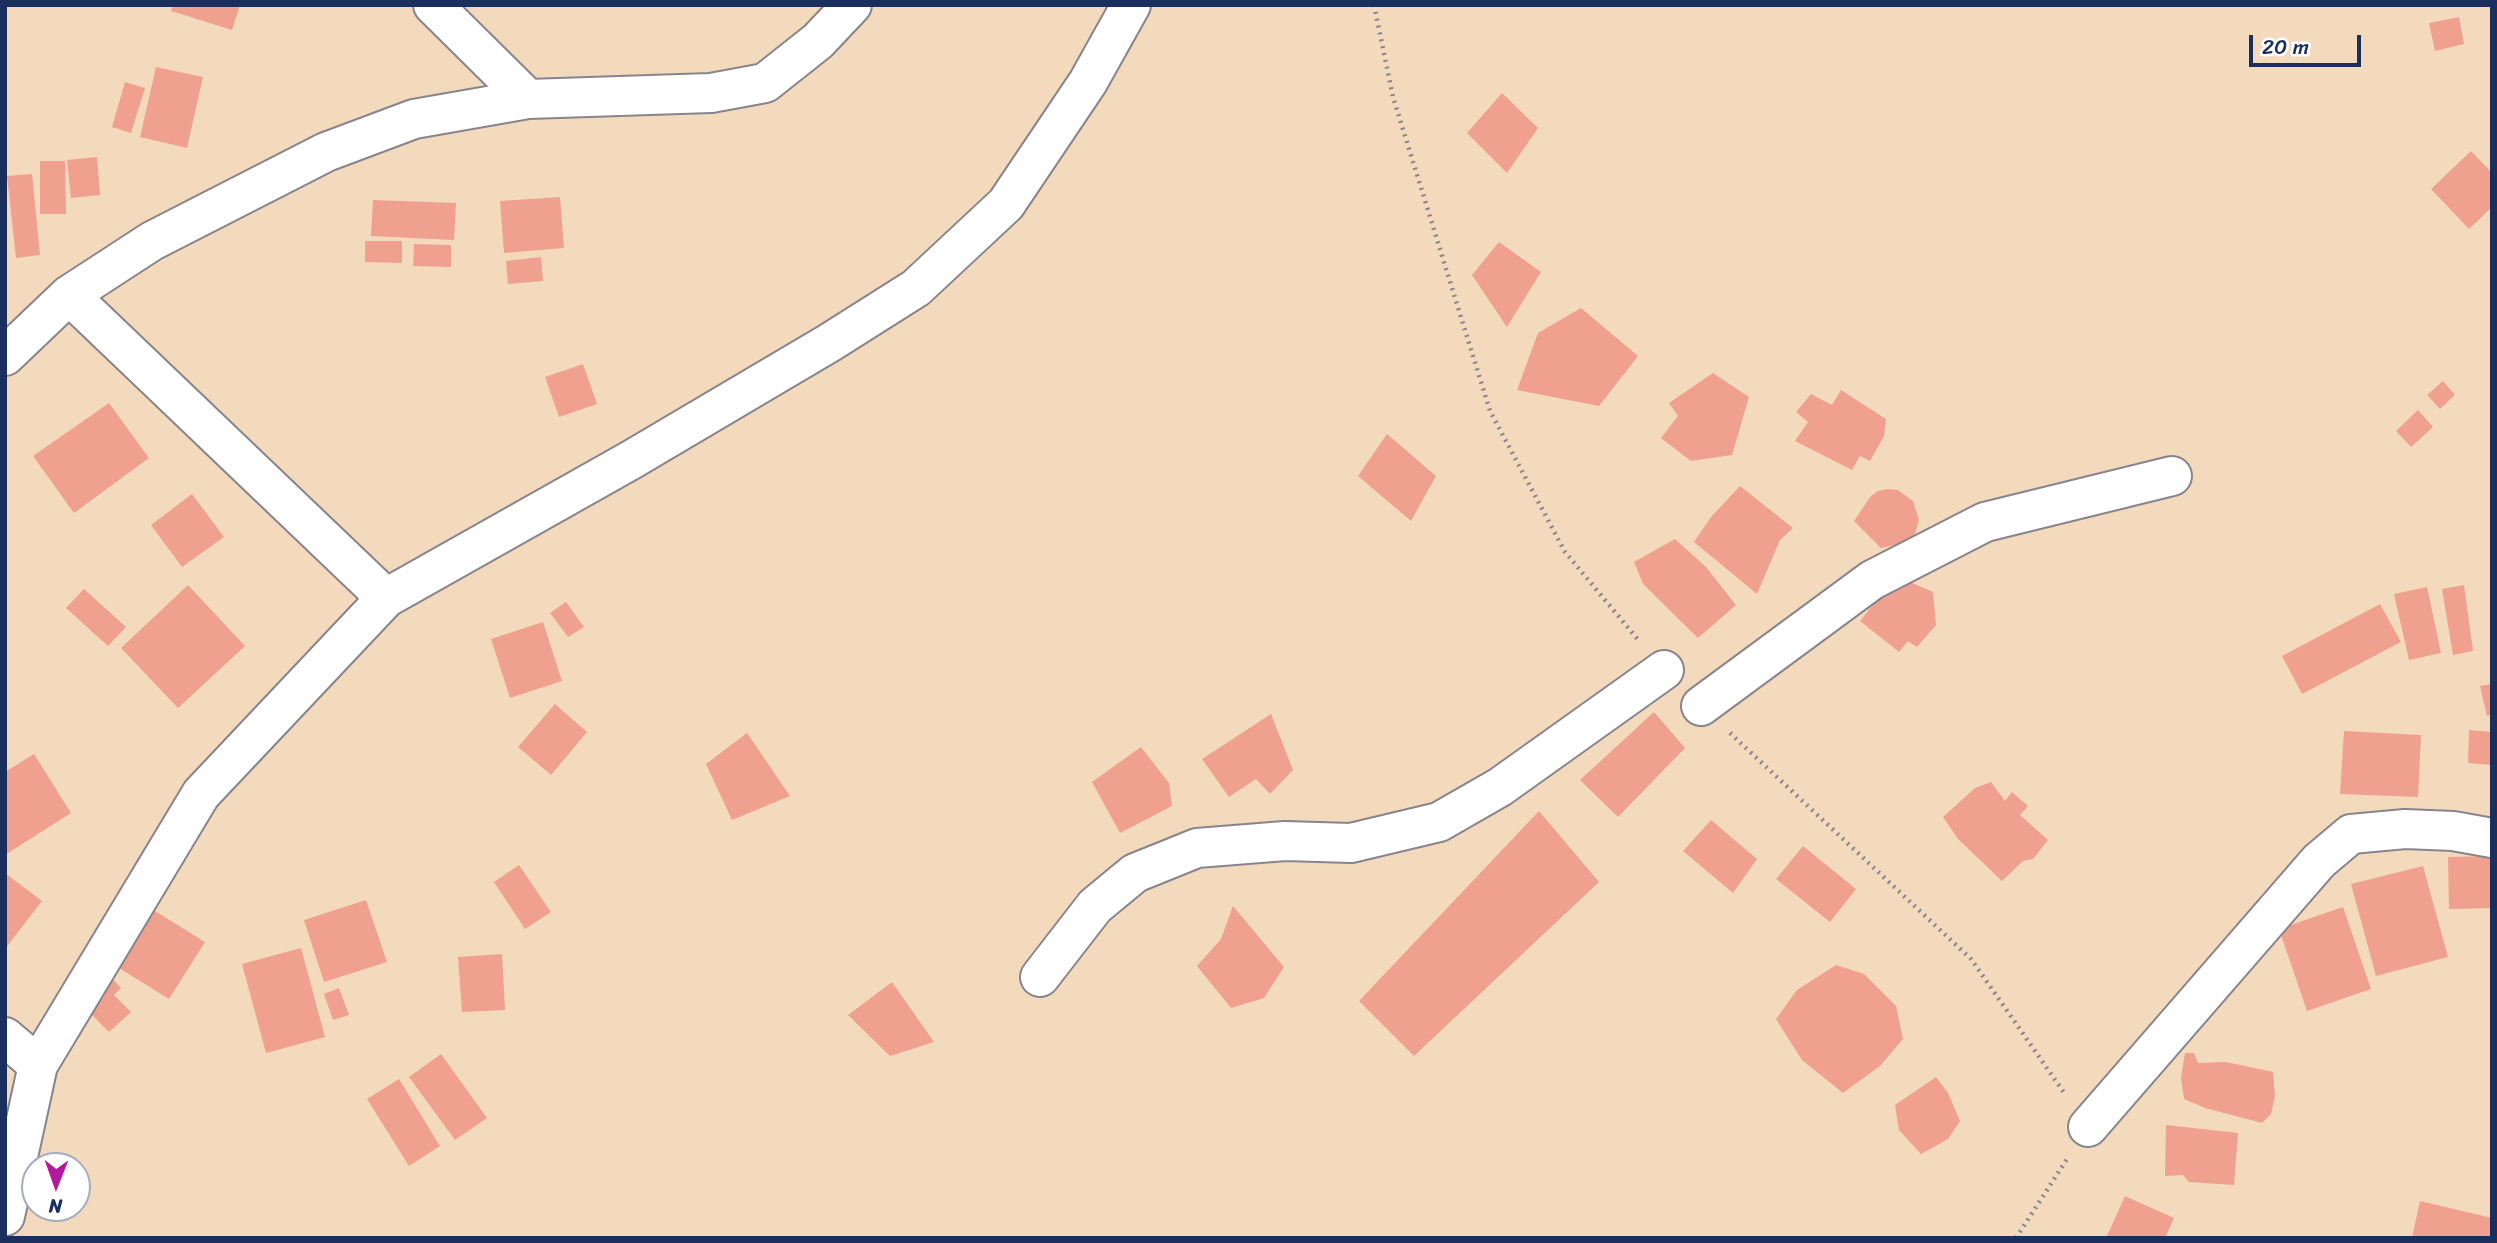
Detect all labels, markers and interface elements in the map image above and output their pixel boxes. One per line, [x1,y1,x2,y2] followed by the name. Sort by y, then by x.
[2252,21,2364,65] scale bar
[2262,28,2309,66] text: 20 m
[21,1152,91,1222] north arrow
[49,1190,63,1223] text: N

